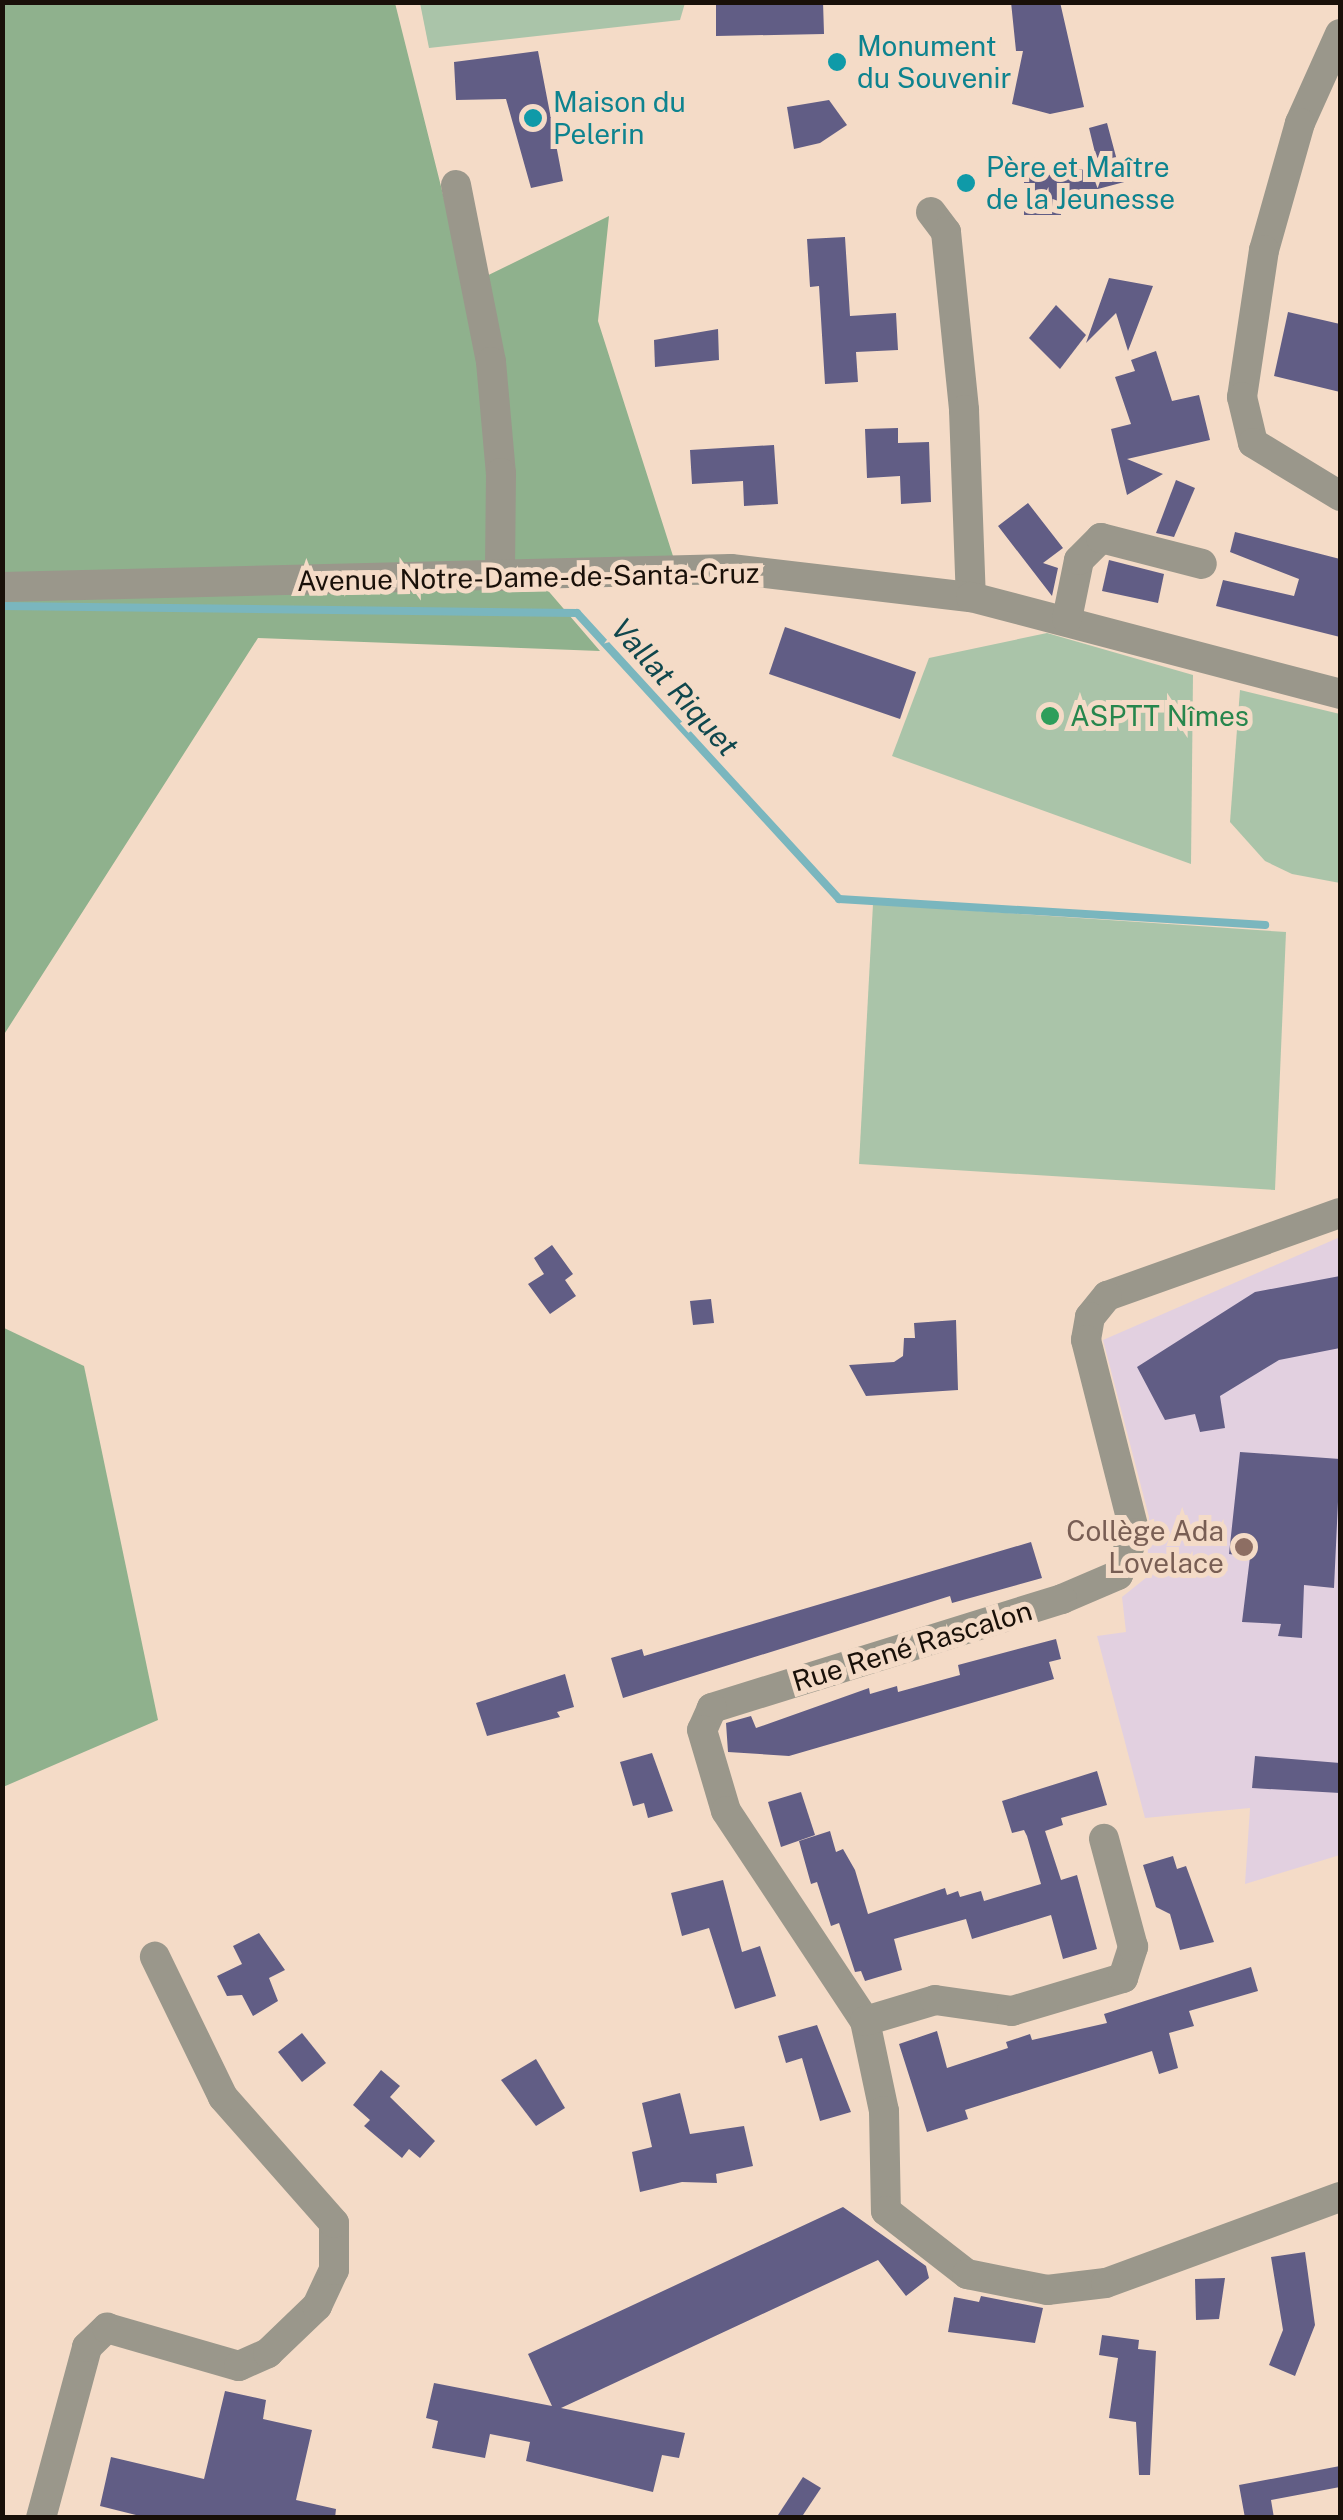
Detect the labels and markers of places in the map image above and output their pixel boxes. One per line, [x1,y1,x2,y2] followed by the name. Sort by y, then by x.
[857,29,1011,95] place label: Monument du Souvenir
[826,51,848,73] marker: Monument du Souvenir
[553,85,686,151] place label: Maison du Pelerin
[522,107,544,129] marker: Maison du Pelerin
[986,150,1175,216] place label: Père et Maître de la Jeunesse
[955,172,977,194] marker: Père et Maître de la Jeunesse
[1070,699,1249,733] place label: ASPTT Nîmes
[1039,705,1061,727] marker: ASPTT Nîmes
[1066,1514,1224,1580] place label: Collège Ada Lovelace
[1233,1536,1255,1558] marker: Collège Ada Lovelace

